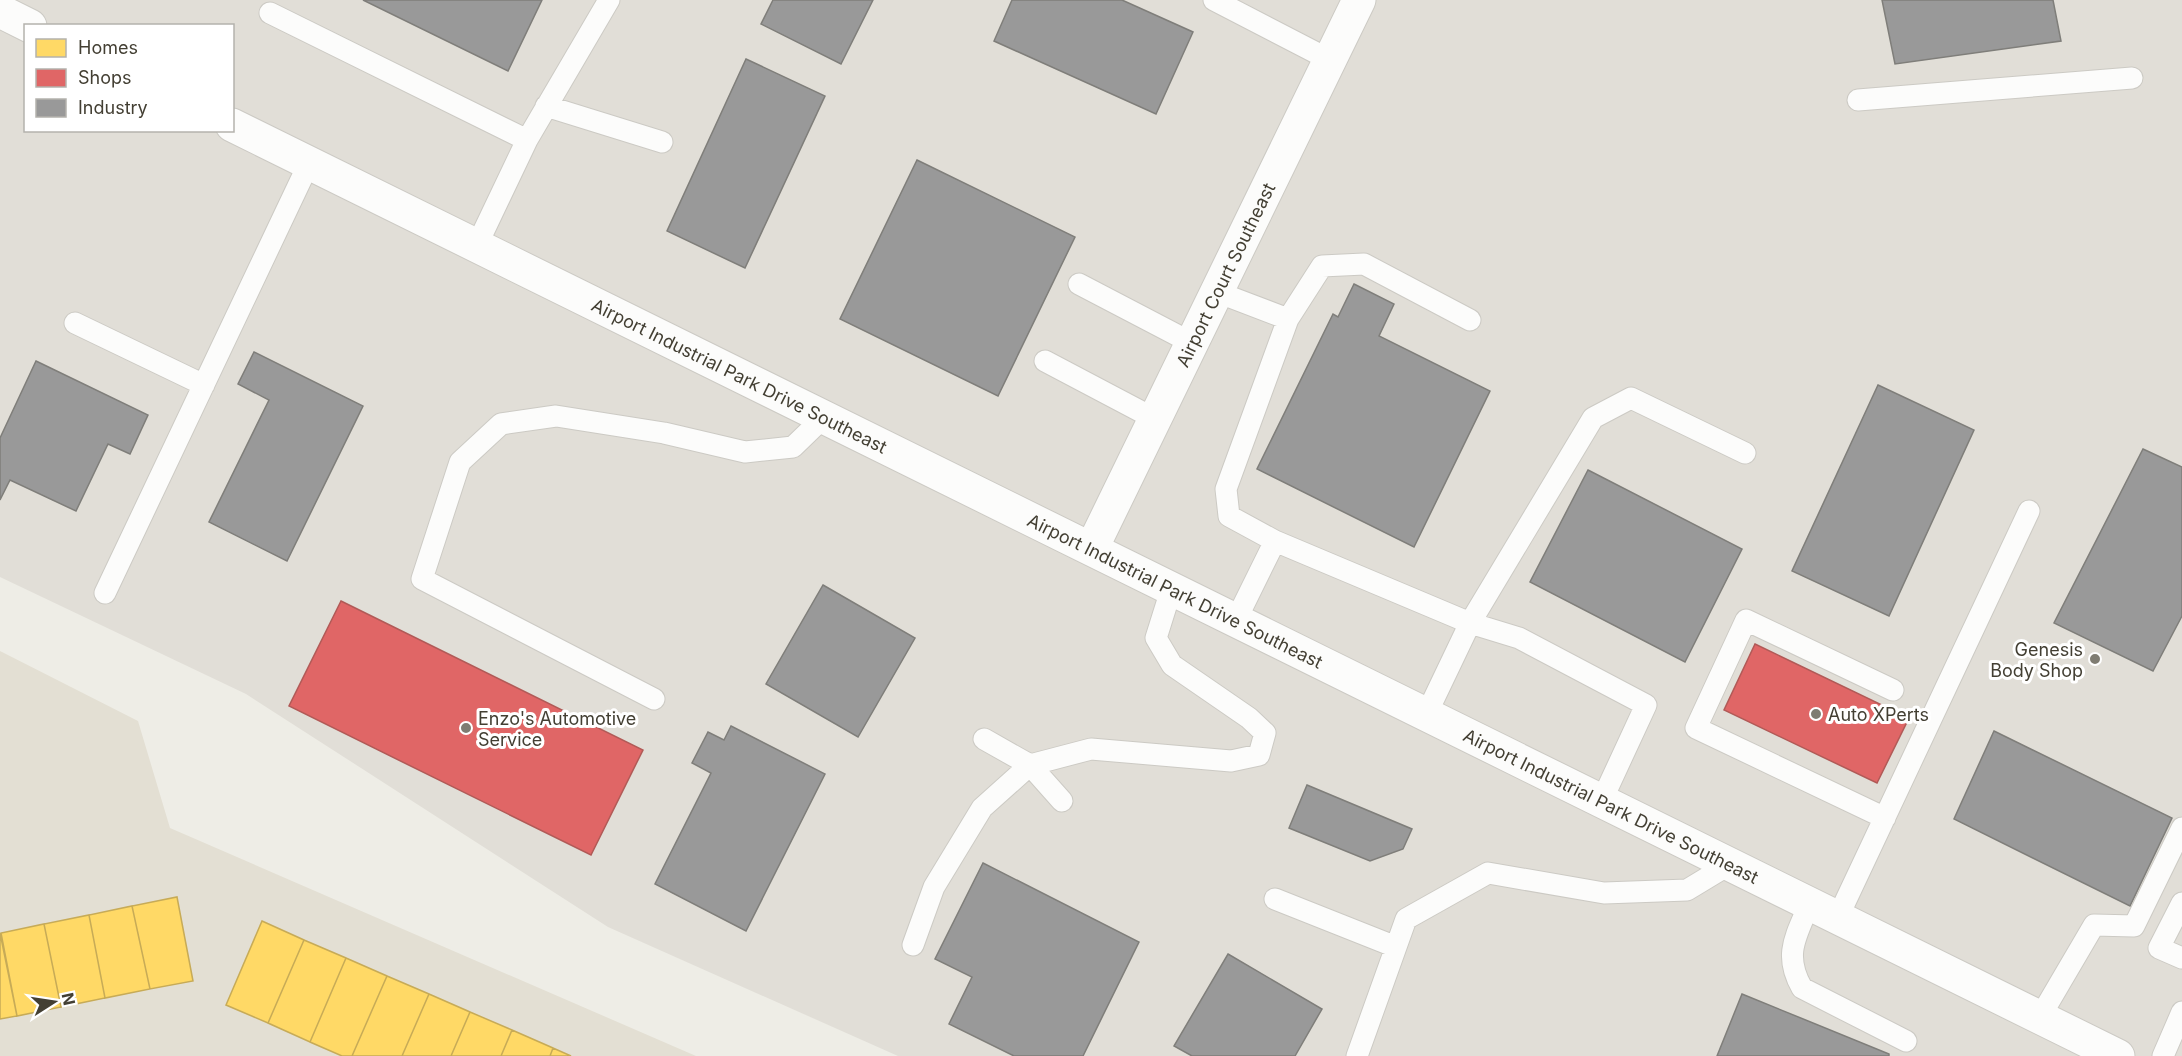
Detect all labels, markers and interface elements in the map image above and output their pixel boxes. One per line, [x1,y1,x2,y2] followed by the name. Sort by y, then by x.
[24,24,234,132] legend
[78,37,138,58] text: Homes
[78,67,132,88] text: Shops
[78,97,148,118] text: Industry
[1171,179,1279,370] street label: Airport Court Southeast
[589,294,891,457] street label: Airport Industrial Park Drive Southeast
[1024,509,1326,672] street label: Airport Industrial Park Drive Southeast
[1990,639,2083,681] place label: Genesis Body Shop
[2088,652,2102,666] marker: Genesis Body Shop
[1828,704,1929,725] place label: Auto XPerts
[1809,707,1823,721] marker: Auto XPerts
[478,708,636,750] place label: Enzo's Automotive Service
[459,721,473,735] marker: Enzo's Automotive Service
[1460,724,1762,887] street label: Airport Industrial Park Drive Southeast
[24,972,84,1032] north arrow
[58,991,80,1007] text: N

